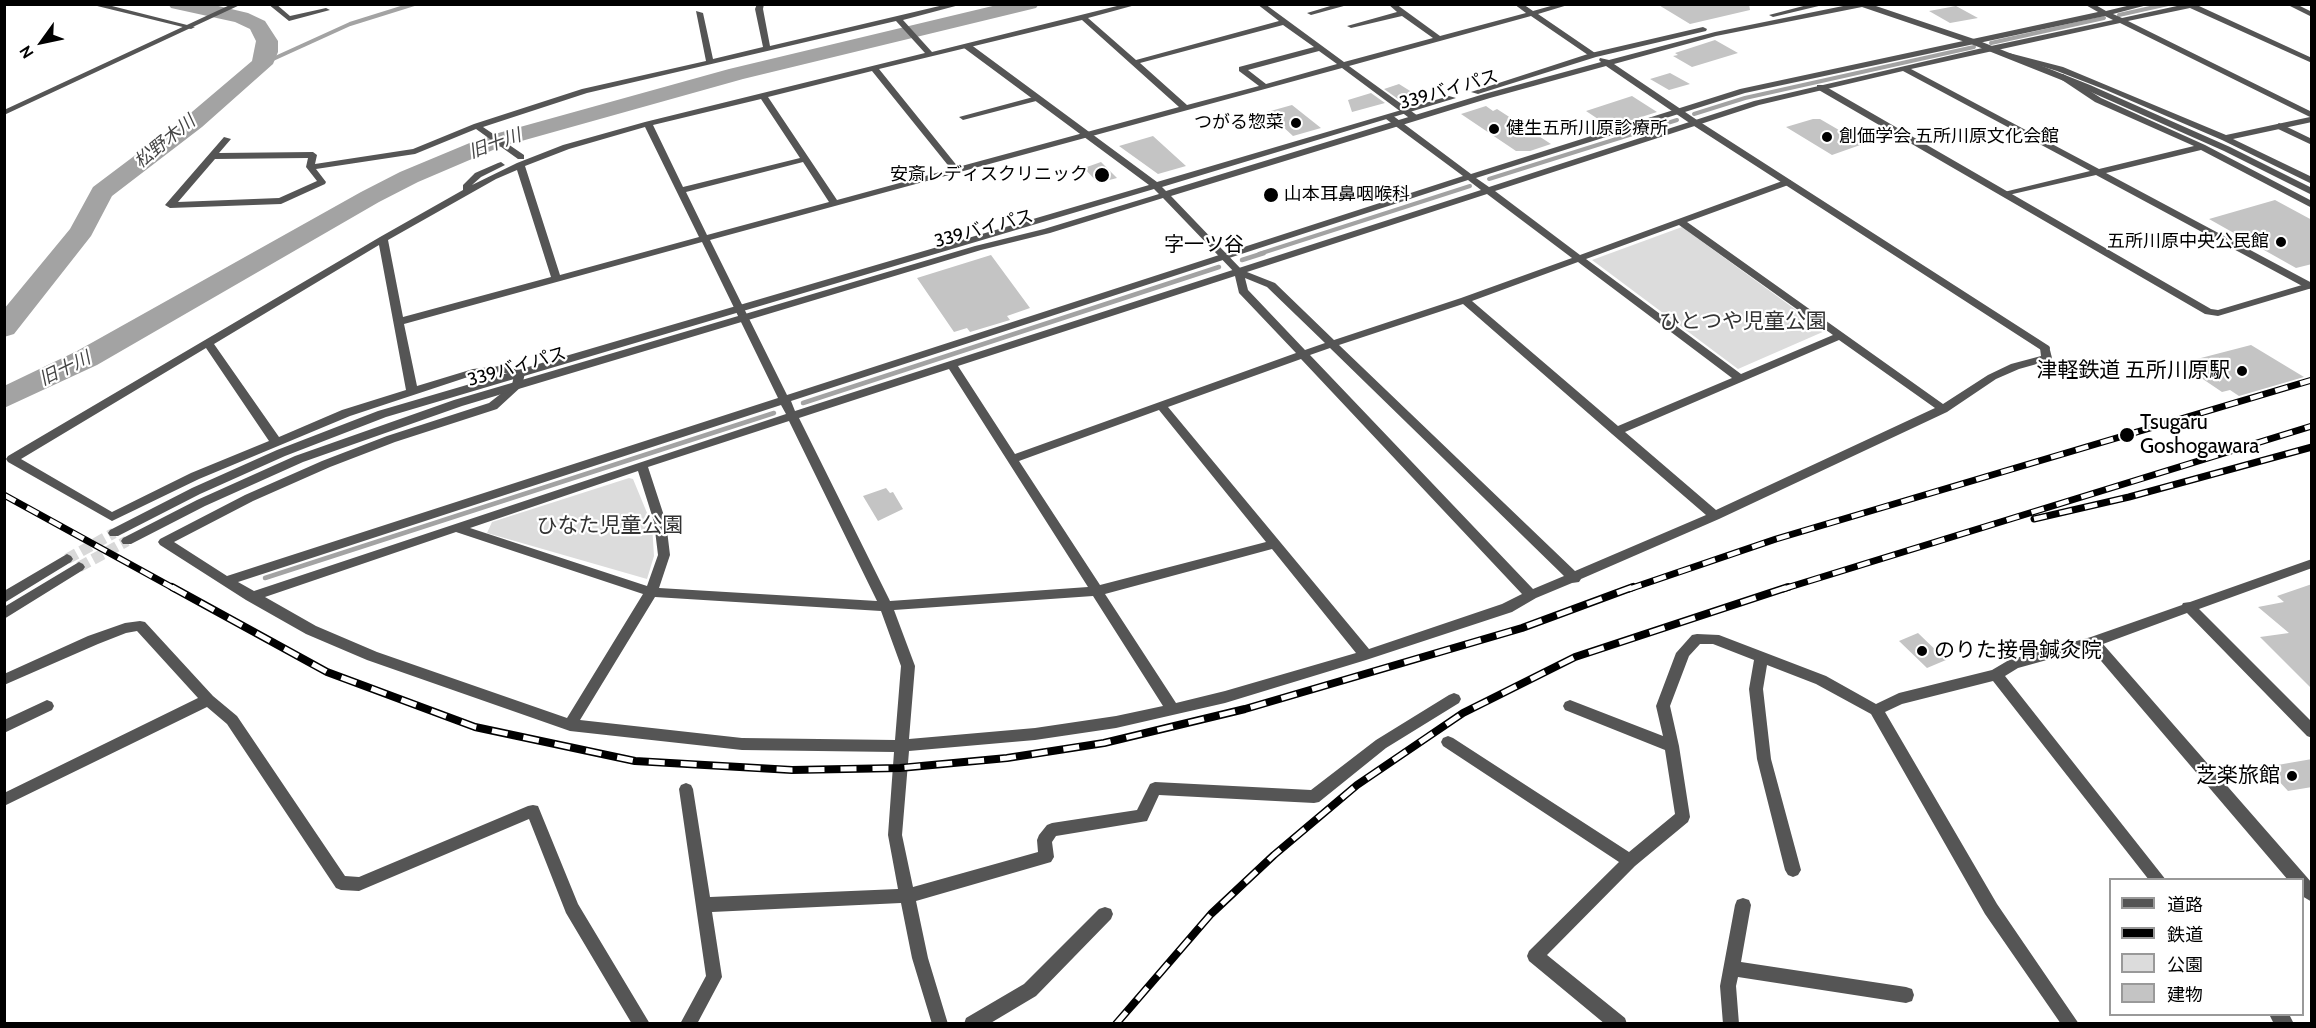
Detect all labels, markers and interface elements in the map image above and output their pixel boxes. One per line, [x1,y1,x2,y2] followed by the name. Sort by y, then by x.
[12,12,72,72] north arrow
[15,42,38,62] text: N
[1397,66,1501,114] street label: 339バイパス
[130,111,200,173] water label: 松野木川
[1194,112,1284,134] place label: つがる惣菜
[1289,116,1303,130] marker: つがる惣菜
[1506,118,1668,140] place label: 健生五所川原診療所
[1487,122,1501,136] marker: 健生五所川原診療所
[466,125,524,163] water label: 旧十川
[1839,126,2059,148] place label: 創価学会 五所川原文化会館
[1820,130,1834,144] marker: 創価学会 五所川原文化会館
[890,164,1088,186] place label: 安斎レディスクリニック
[1093,166,1111,184] marker: 安斎レディスクリニック
[1284,184,1410,206] place label: 山本耳鼻咽喉科
[1262,186,1280,204] marker: 山本耳鼻咽喉科
[932,205,1036,253] street label: 339バイパス
[2107,231,2269,253] place label: 五所川原中央公民館
[1164,233,1244,257] district label: 字一ツ谷
[2274,235,2288,249] marker: 五所川原中央公民館
[1659,309,1827,335] park label: ひとつや児童公園
[465,343,569,391] street label: 339バイパス
[36,347,94,391] water label: 旧十川
[2036,358,2230,384] place label: 津軽鉄道 五所川原駅
[2235,364,2249,378] marker: 津軽鉄道 五所川原駅
[2140,410,2259,460] place label: Tsugaru Goshogawara
[2118,426,2136,444] marker: Tsugaru Goshogawara
[537,513,683,539] park label: ひなた児童公園
[1934,638,2102,664] place label: のりた接骨鍼灸院
[1915,644,1929,658] marker: のりた接骨鍼灸院
[2196,763,2280,789] place label: 芝楽旅館
[2285,769,2299,783] marker: 芝楽旅館
[2109,878,2304,1016] legend
[2167,894,2203,916] text: 道路
[2167,924,2203,946] text: 鉄道
[2167,954,2203,976] text: 公園
[2167,984,2203,1006] text: 建物

